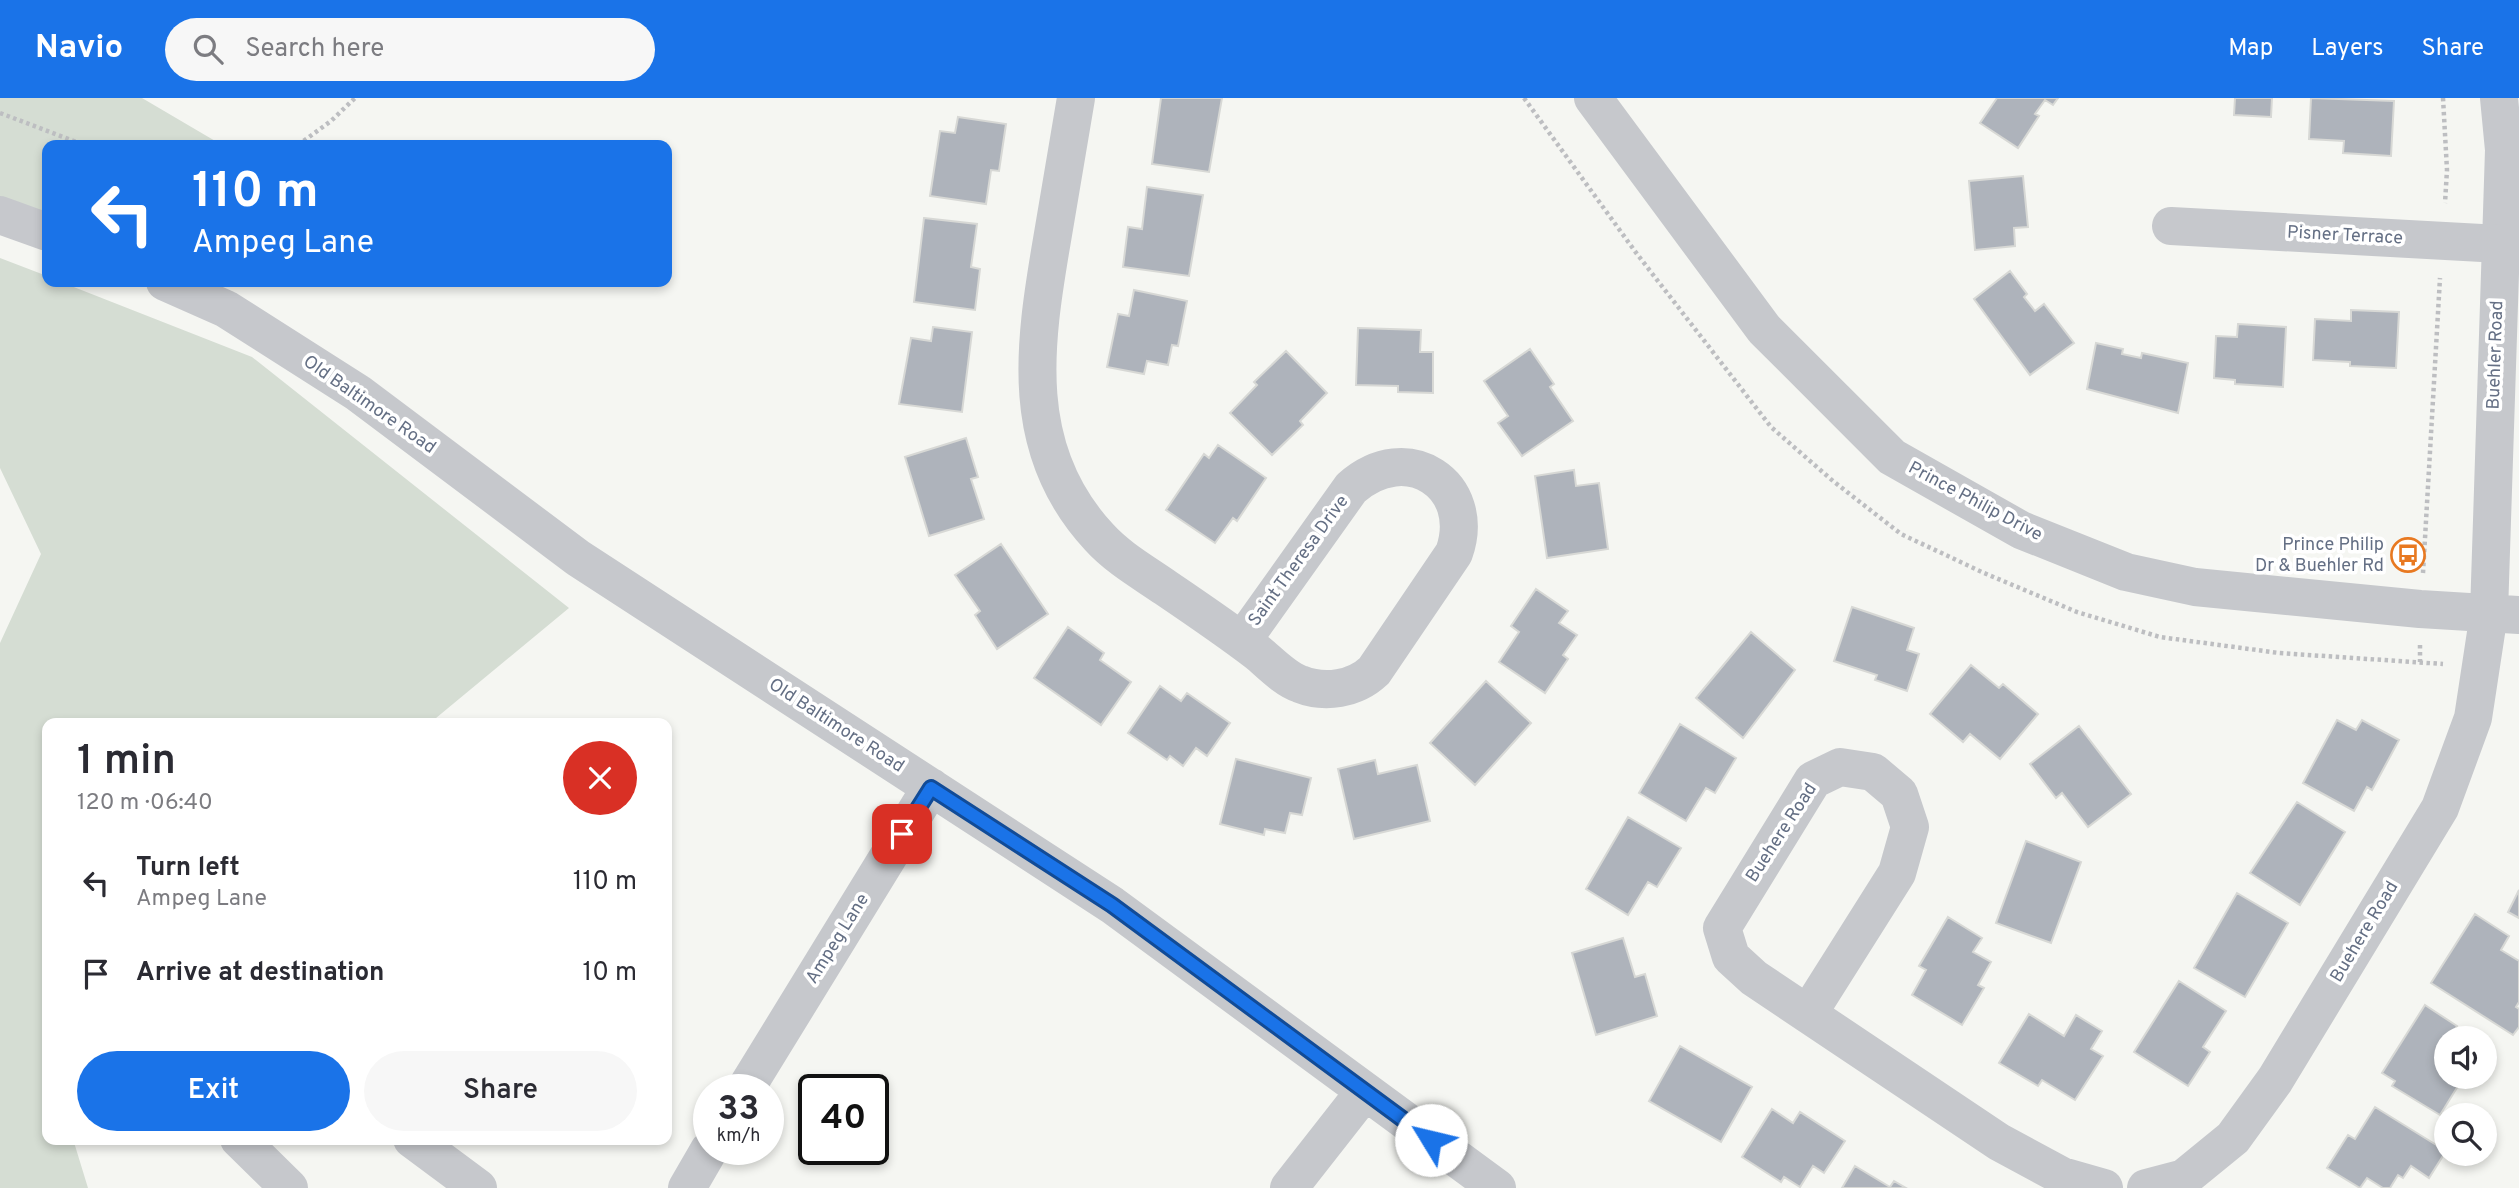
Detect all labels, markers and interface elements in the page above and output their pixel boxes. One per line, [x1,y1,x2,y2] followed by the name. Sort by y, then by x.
[165,18,655,81] search box
[35,28,123,70] text: Navio
[189,30,227,68] icon: search
[245,33,384,66] text: Search here
[2228,34,2273,64] text: Map
[2311,34,2383,64] text: Layers
[2421,34,2484,64] text: Share
[192,163,319,225] text: 110 m
[77,168,168,259] icon: left
[2286,221,2404,251] street label: Pisner Terrace
[192,224,374,264] text: Ampeg Lane
[2483,300,2509,410] street label: Buehler Road
[298,351,440,459] street label: Old Baltimore Road
[1904,457,2046,547] street label: Prince Philip Drive
[1244,491,1354,631] street label: Saint Theresa Drive
[2255,534,2384,578] place label: Prince Philip Dr & Buehler Rd
[2389,536,2427,574] bus stop icon: Prince Philip Dr & Buehler Rd
[764,674,908,778] street label: Old Baltimore Road
[77,736,176,789] text: 1 min
[563,741,637,815] button: close
[1741,779,1823,887] street label: Buehere Road
[77,789,213,818] text: 120 m · 06:40
[872,804,932,864] pin
[883,815,921,853] icon: arrive
[136,852,240,885] text: Turn left
[77,864,115,902] icon: left
[573,866,637,899] text: 110 m
[2326,877,2404,987] street label: Buehere Road
[136,885,267,914] text: Ampeg Lane
[801,889,875,989] street label: Ampeg Lane
[77,955,115,993] icon: arrive
[136,957,384,990] text: Arrive at destination
[582,957,637,990] text: 10 m
[2434,1026,2497,1166] map controls
[2434,1026,2497,1089] button: sound
[77,1051,350,1131] button: Exit
[364,1051,637,1131] button: Share
[798,1074,889,1165] speed limit sign: 40
[718,1088,759,1132] text: 33
[1394,1103,1468,1177] position arrow
[2434,1103,2497,1166] button: search
[717,1125,760,1148] text: km/h

